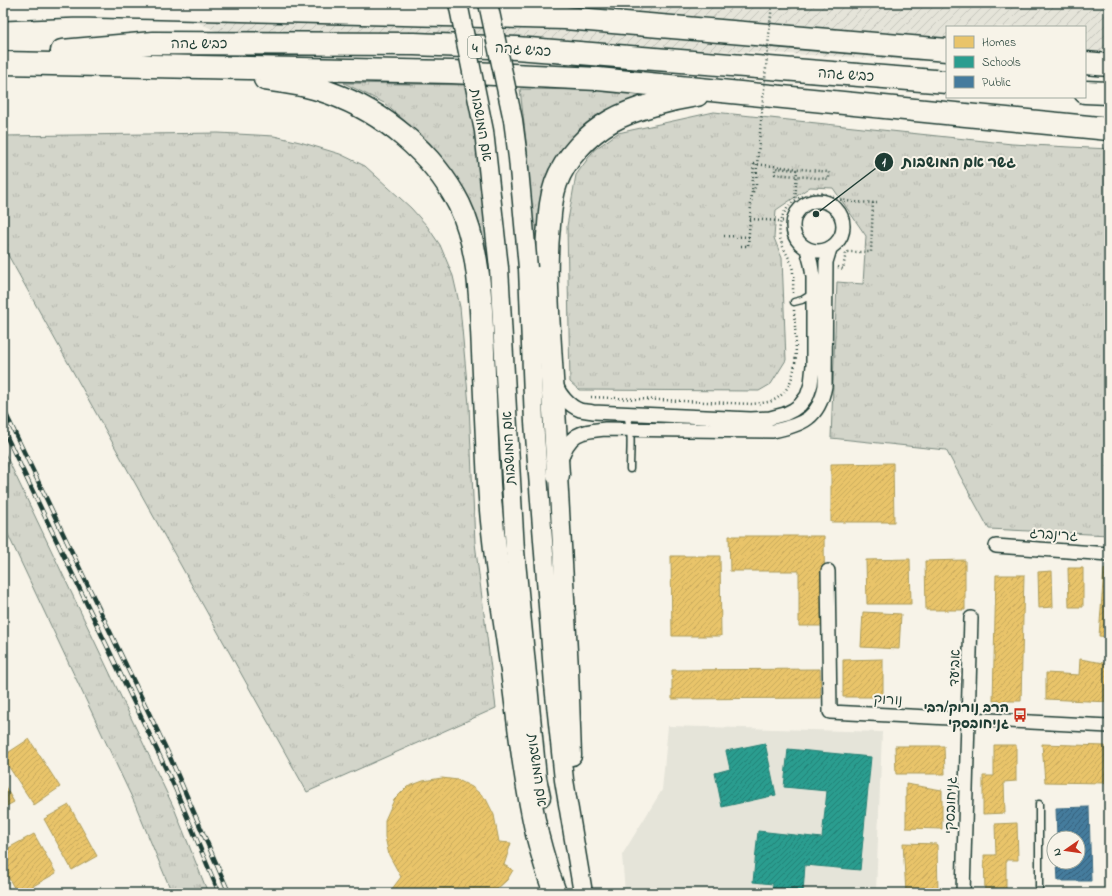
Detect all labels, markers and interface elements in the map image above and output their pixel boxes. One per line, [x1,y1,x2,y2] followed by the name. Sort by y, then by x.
[946,26,1086,98] legend
[171,34,227,55] street label: כביש גהה
[982,34,1016,52] text: Homes
[468,36,482,58] road number: 4
[494,38,552,63] street label: כביש גהה
[982,54,1021,72] text: Schools
[817,63,875,88] street label: כביש גהה
[982,74,1011,92] text: Public
[464,86,497,164] street label: אם המושבות
[874,148,1024,175] callout: גשר אם המושבות
[900,152,1016,174] text: גשר אם המושבות
[882,154,886,172] text: 1
[497,410,522,486] street label: אם המושבות
[1029,523,1079,548] street label: גרינברג
[944,649,967,687] street label: אביעד
[873,689,903,712] street label: נורוק
[924,698,1009,735] place label: הרב נורוק/רבי גניחובסקי
[1012,707,1028,723] bus stop icon: הרב נורוק/רבי גניחובסקי
[521,731,552,809] street label: אם המושבות
[940,776,963,834] street label: גניחובסקי
[1046,830,1086,870] north arrow
[1049,847,1066,857] text: N

